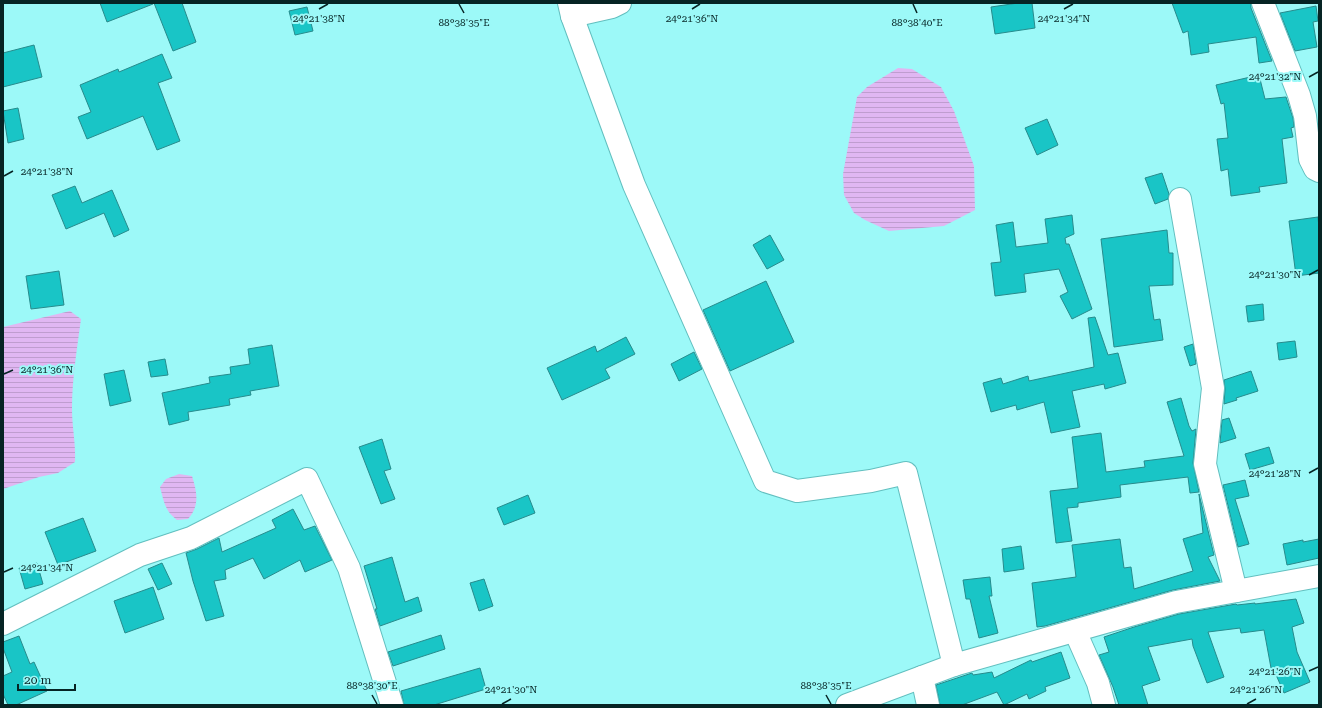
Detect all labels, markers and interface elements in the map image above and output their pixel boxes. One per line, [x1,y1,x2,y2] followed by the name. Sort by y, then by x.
[293,13,345,24] text: 24°21'38"N
[666,13,718,24] text: 24°21'36"N
[1038,13,1090,24] text: 24°21'34"N
[438,17,490,28] text: 88°38'35"E
[891,17,943,28] text: 88°38'40"E
[1249,71,1301,82] text: 24°21'32"N
[21,166,73,177] text: 24°21'38"N
[1249,269,1301,280] text: 24°21'30"N
[21,364,73,375] text: 24°21'36"N
[1249,468,1301,479] text: 24°21'28"N
[21,562,73,573] text: 24°21'34"N
[18,666,75,692] scale bar
[1249,666,1301,677] text: 24°21'26"N
[24,673,51,687] text: 20 m
[346,680,398,691] text: 88°38'30"E
[800,680,852,691] text: 88°38'35"E
[485,684,537,695] text: 24°21'30"N
[1230,684,1282,695] text: 24°21'26"N

